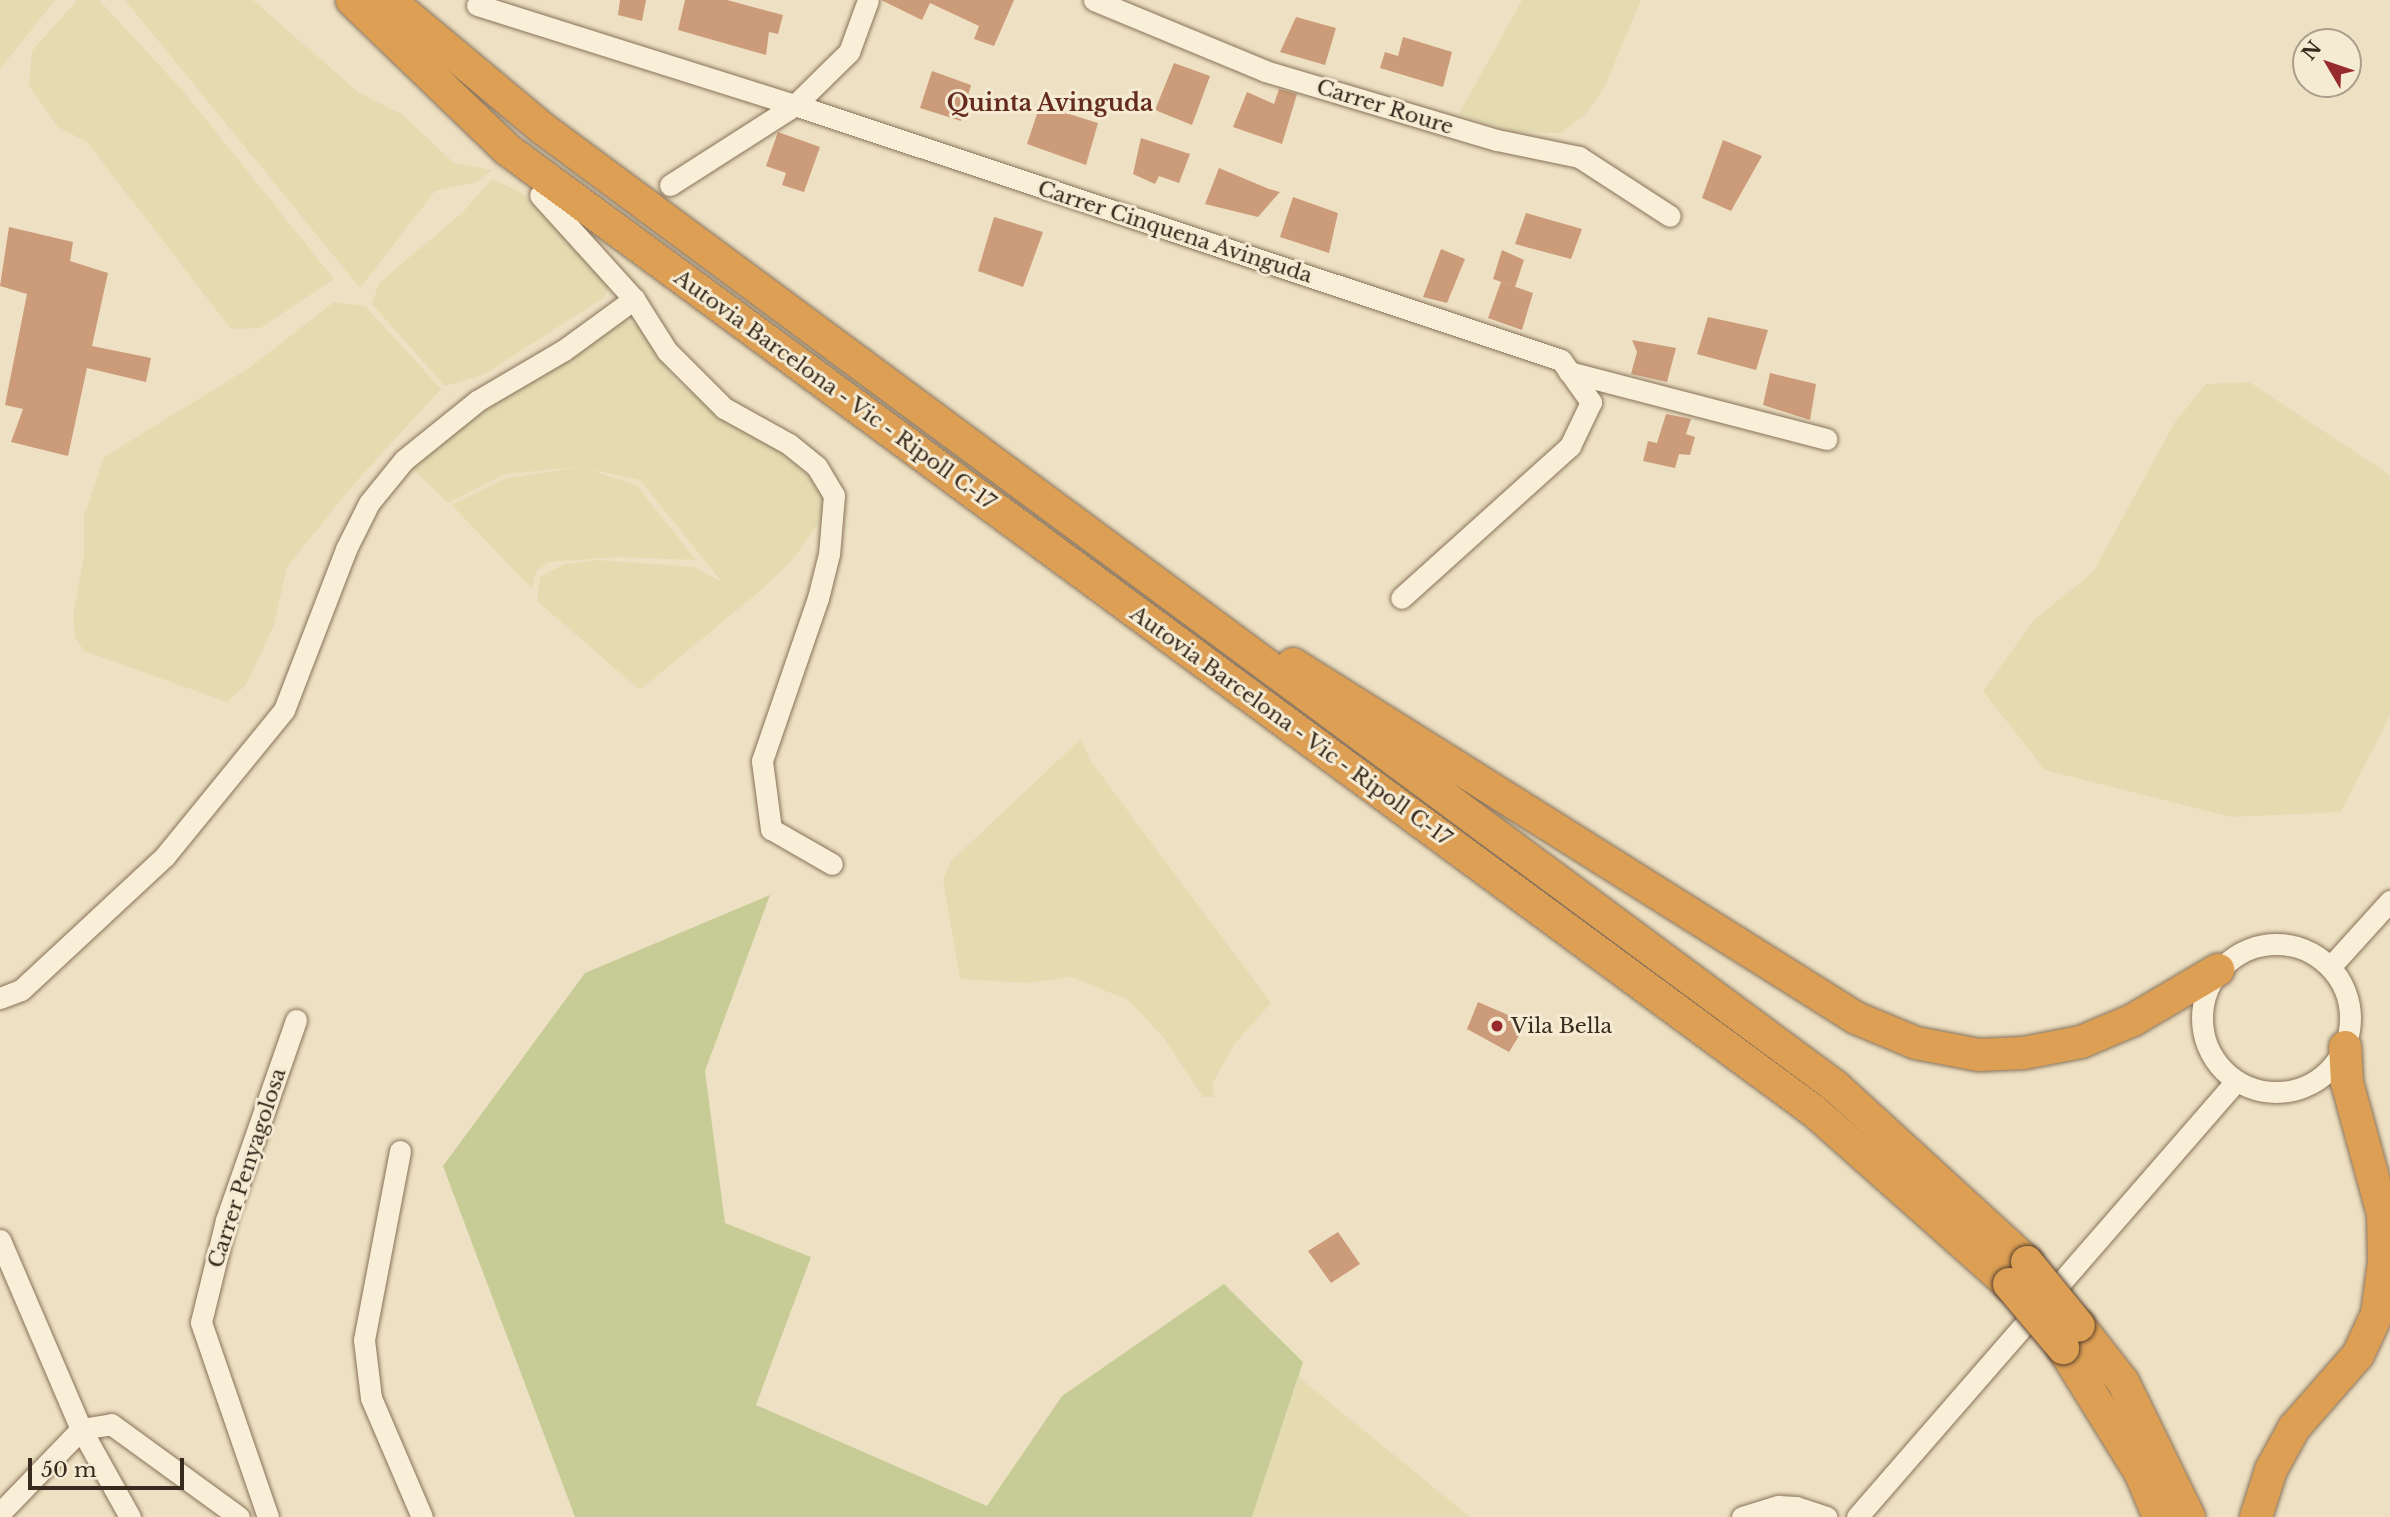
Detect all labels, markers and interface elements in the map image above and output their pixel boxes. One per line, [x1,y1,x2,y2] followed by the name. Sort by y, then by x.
[2292,28,2362,98] north arrow
[2297,37,2326,65] text: N
[1313,74,1457,140] street label: Carrer Roure
[946,89,1154,117] district label: Quinta Avinguda
[1034,175,1316,289] street label: Carrer Cinquena Avinguda
[669,264,1001,516] street label: Autovia Barcelona - Vic - Ripoll C-17
[1125,600,1457,852] street label: Autovia Barcelona - Vic - Ripoll C-17
[1511,1013,1612,1039] place label: Vila Bella
[1489,1018,1505,1034] marker: Vila Bella
[203,1065,291,1271] street label: Carrer Penyagolosa
[32,1444,187,1488] scale bar
[41,1457,96,1483] text: 50 m

